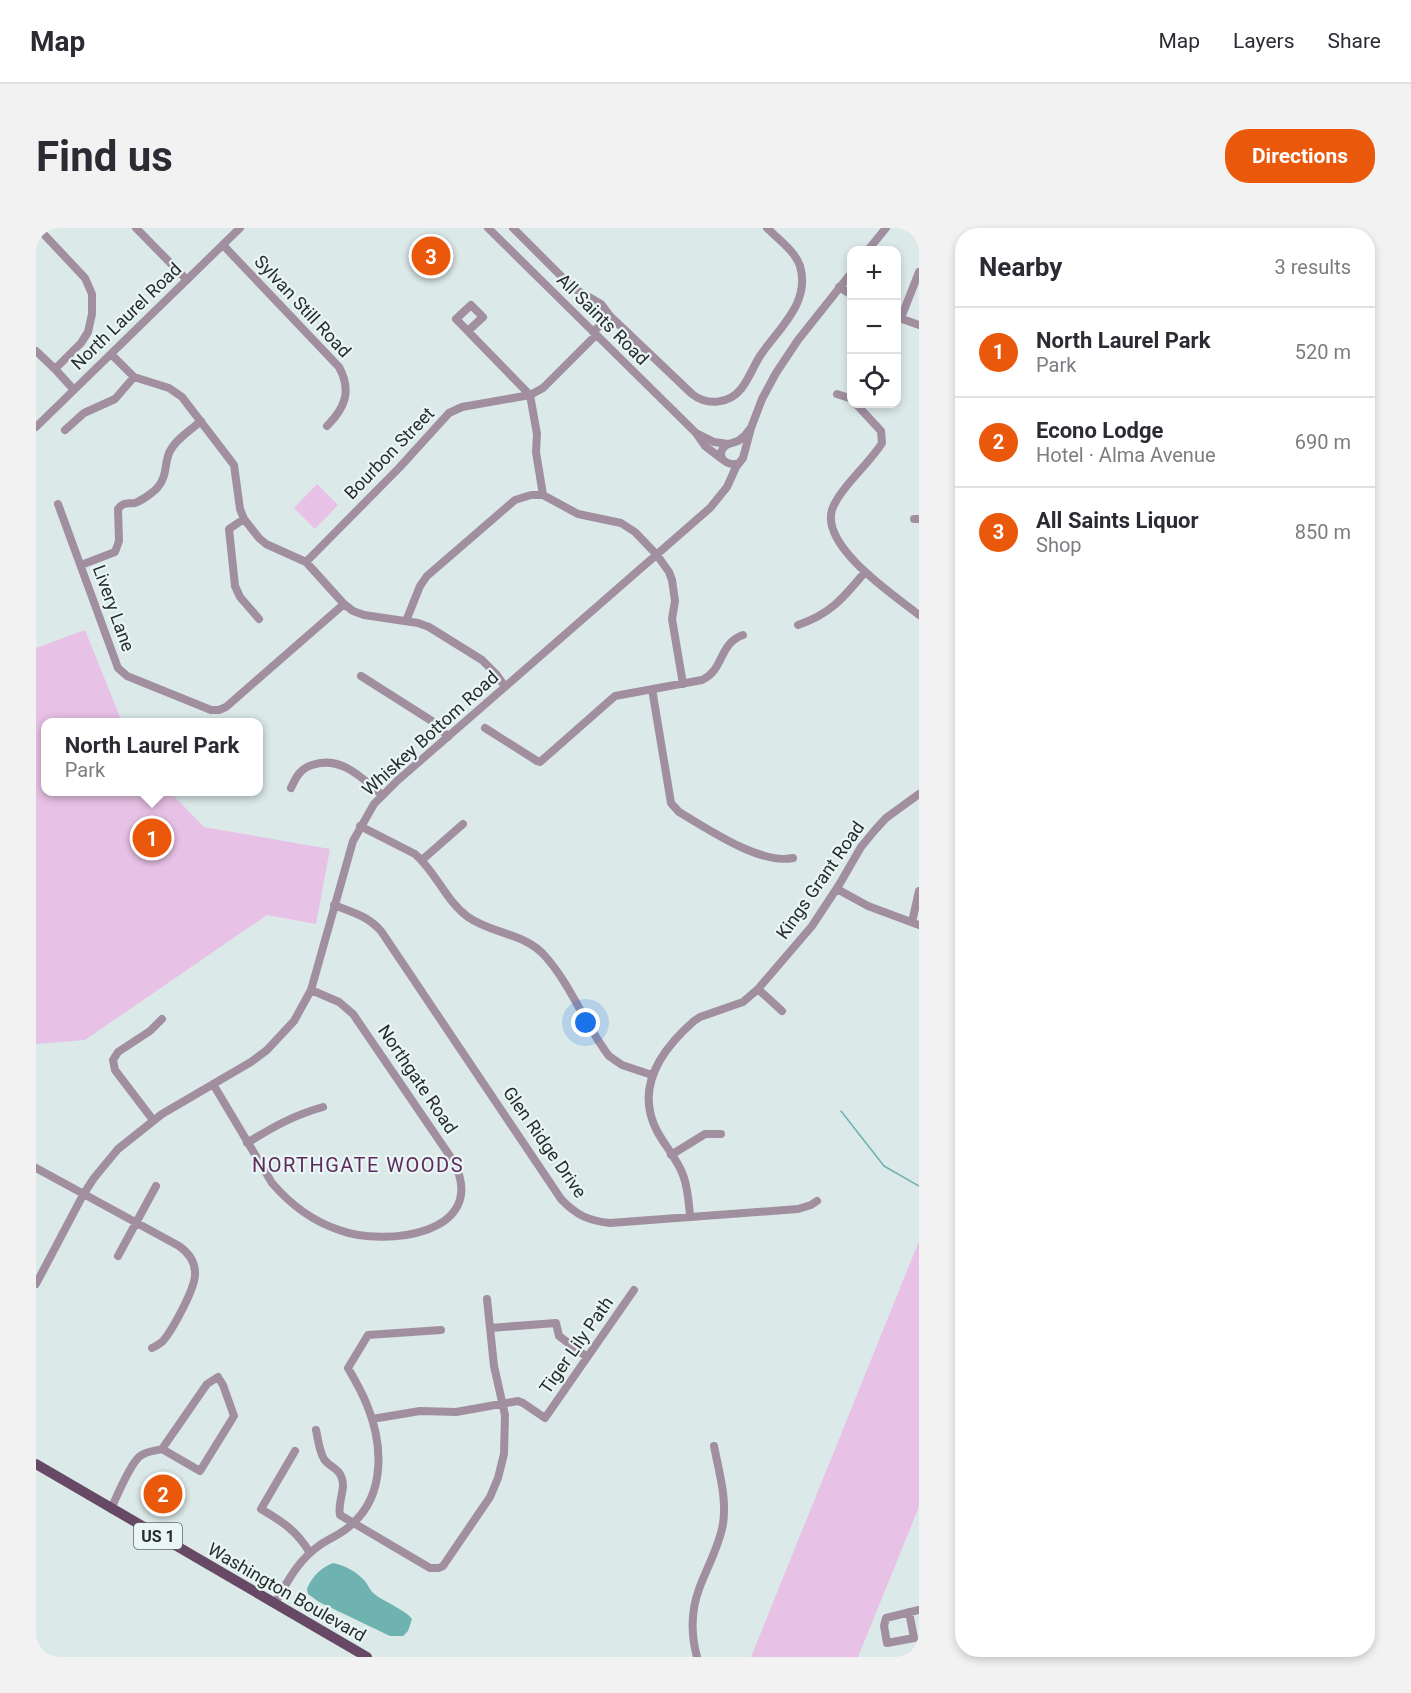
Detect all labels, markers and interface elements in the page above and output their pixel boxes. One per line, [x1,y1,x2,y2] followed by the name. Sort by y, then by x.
[30,25,85,58] text: Map
[1158,29,1200,53] text: Map
[1233,29,1294,53] text: Layers
[1327,29,1381,53] text: Share
[1225,129,1375,183] button: Directions
[36,132,173,181] text: Find us
[412,234,450,279] pin: 3
[847,246,901,408] map controls
[847,246,901,300] button: +
[250,251,356,361] street label: Sylvan Still Road
[979,252,1062,282] text: Nearby
[1275,255,1351,279] text: 3 results
[67,258,185,374] street label: North Laurel Road
[553,269,653,369] street label: All Saints Road
[847,300,901,354] button: −
[1036,328,1210,353] text: North Laurel Park
[993,340,1004,364] text: 1
[1295,340,1351,364] text: 520 m
[1036,353,1076,377] text: Park
[847,354,901,408] button: locate
[340,403,438,503] street label: Bourbon Street
[1036,418,1163,443] text: Econo Lodge
[993,430,1004,454] text: 2
[1295,430,1351,454] text: 690 m
[1036,443,1216,467] text: Hotel · Alma Avenue
[1036,508,1199,533] text: All Saints Liquor
[993,520,1004,544] text: 3
[1295,520,1351,544] text: 850 m
[1036,533,1082,557] text: Shop
[89,562,139,654] street label: Livery Lane
[358,666,502,800] street label: Whiskey Bottom Road
[41,718,263,796] popup
[65,733,239,758] text: North Laurel Park
[65,758,105,782] text: Park
[132,816,172,860] pin: 1
[772,817,868,943] street label: Kings Grant Road
[571,1008,600,1037] your location
[374,1021,462,1137] street label: Northgate Road
[499,1082,591,1202] street label: Glen Ridge Drive
[252,1153,464,1177] district label: NORTHGATE WOODS
[535,1292,617,1398] street label: Tiger Lily Path
[144,1472,182,1516] pin: 2
[134,1523,182,1549] road number: US 1
[204,1538,370,1646] street label: Washington Boulevard

